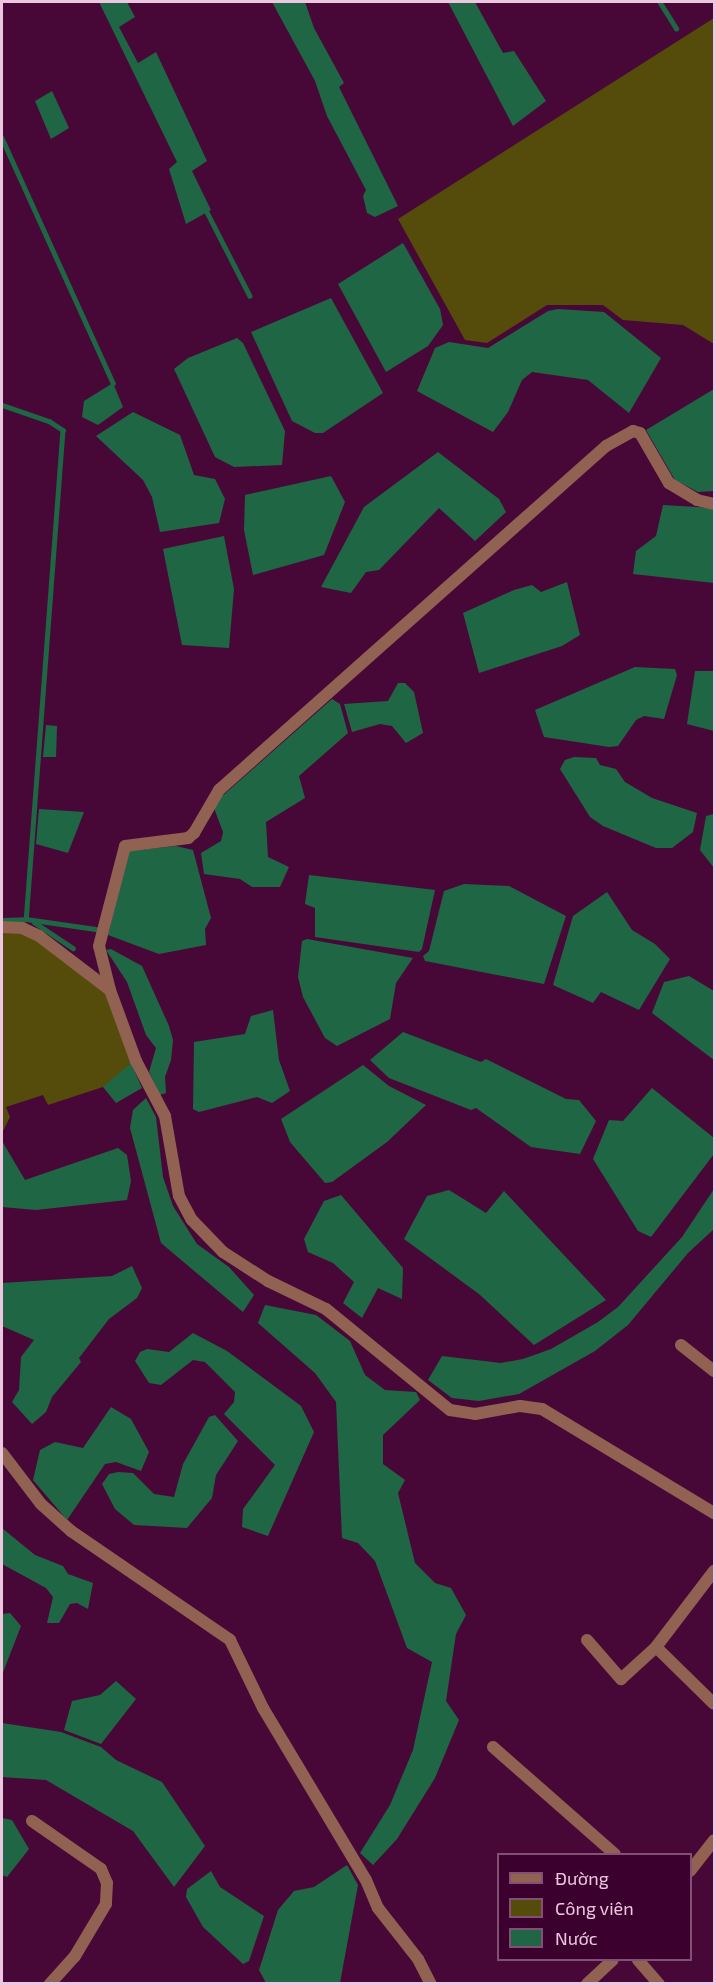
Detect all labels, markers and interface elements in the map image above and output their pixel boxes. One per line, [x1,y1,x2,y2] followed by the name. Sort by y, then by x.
[497,1853,692,1961] legend
[555,1867,609,1889] text: Đường
[555,1897,634,1919] text: Công viên
[555,1927,598,1949] text: Nước

